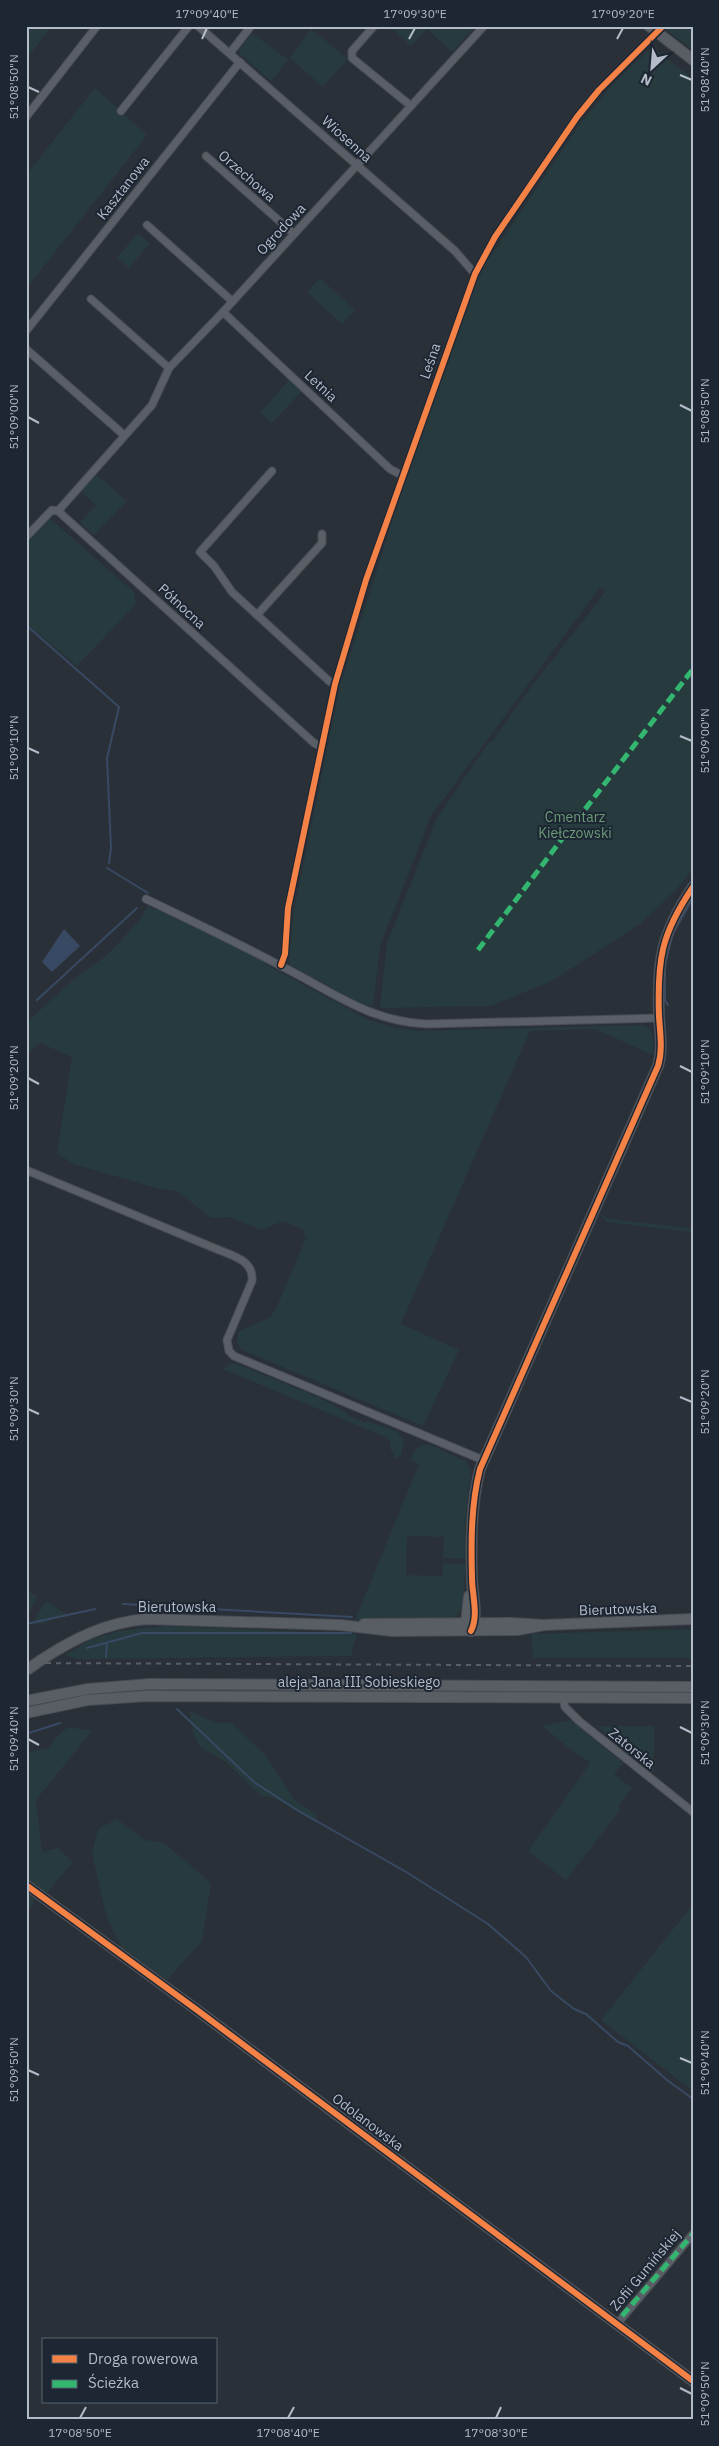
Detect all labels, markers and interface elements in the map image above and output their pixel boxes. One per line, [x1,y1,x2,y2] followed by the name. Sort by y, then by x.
[175,6,239,21] text: 17°09'40"E
[383,6,447,21] text: 17°09'30"E
[591,6,655,21] text: 17°09'20"E
[626,42,676,92] north arrow
[697,47,712,113] text: 51°08'40"N
[6,54,21,120] text: 51°08'50"N
[638,69,655,90] text: N
[318,112,376,167] street label: Wiosenna
[215,146,280,206] street label: Orzechowa
[93,152,154,223] street label: Kasztanowa
[253,199,310,259] street label: Ogrodowa
[415,340,445,381] street label: Leśna
[301,366,342,406] street label: Letnia
[697,378,712,444] text: 51°08'50"N
[6,384,21,450] text: 51°09'00"N
[155,580,210,633] street label: Północna
[697,708,712,774] text: 51°09'00"N
[6,715,21,781] text: 51°09'10"N
[538,808,612,842] park label: Cmentarz Kiełczowski
[697,1039,712,1105] text: 51°09'10"N
[6,1045,21,1111] text: 51°09'20"N
[697,1369,712,1435] text: 51°09'20"N
[6,1376,21,1442] text: 51°09'30"N
[138,1598,217,1616] street label: Bierutowska
[579,1599,658,1619] street label: Bierutowska
[278,1673,440,1691] street label: aleja Jana III Sobieskiego
[697,1700,712,1766] text: 51°09'30"N
[6,1706,21,1772] text: 51°09'40"N
[605,1724,659,1773] street label: Zatorska
[697,2030,712,2096] text: 51°09'40"N
[6,2037,21,2103] text: 51°09'50"N
[329,2089,408,2155] street label: Odolanowska
[606,2226,684,2314] street label: Zofii Gumińskiej
[42,2338,218,2404] legend
[88,2349,198,2368] text: Droga rowerowa
[697,2361,712,2427] text: 51°09'50"N
[88,2373,139,2392] text: Ścieżka
[48,2425,112,2440] text: 17°08'50"E
[256,2425,320,2440] text: 17°08'40"E
[464,2425,528,2440] text: 17°08'30"E

